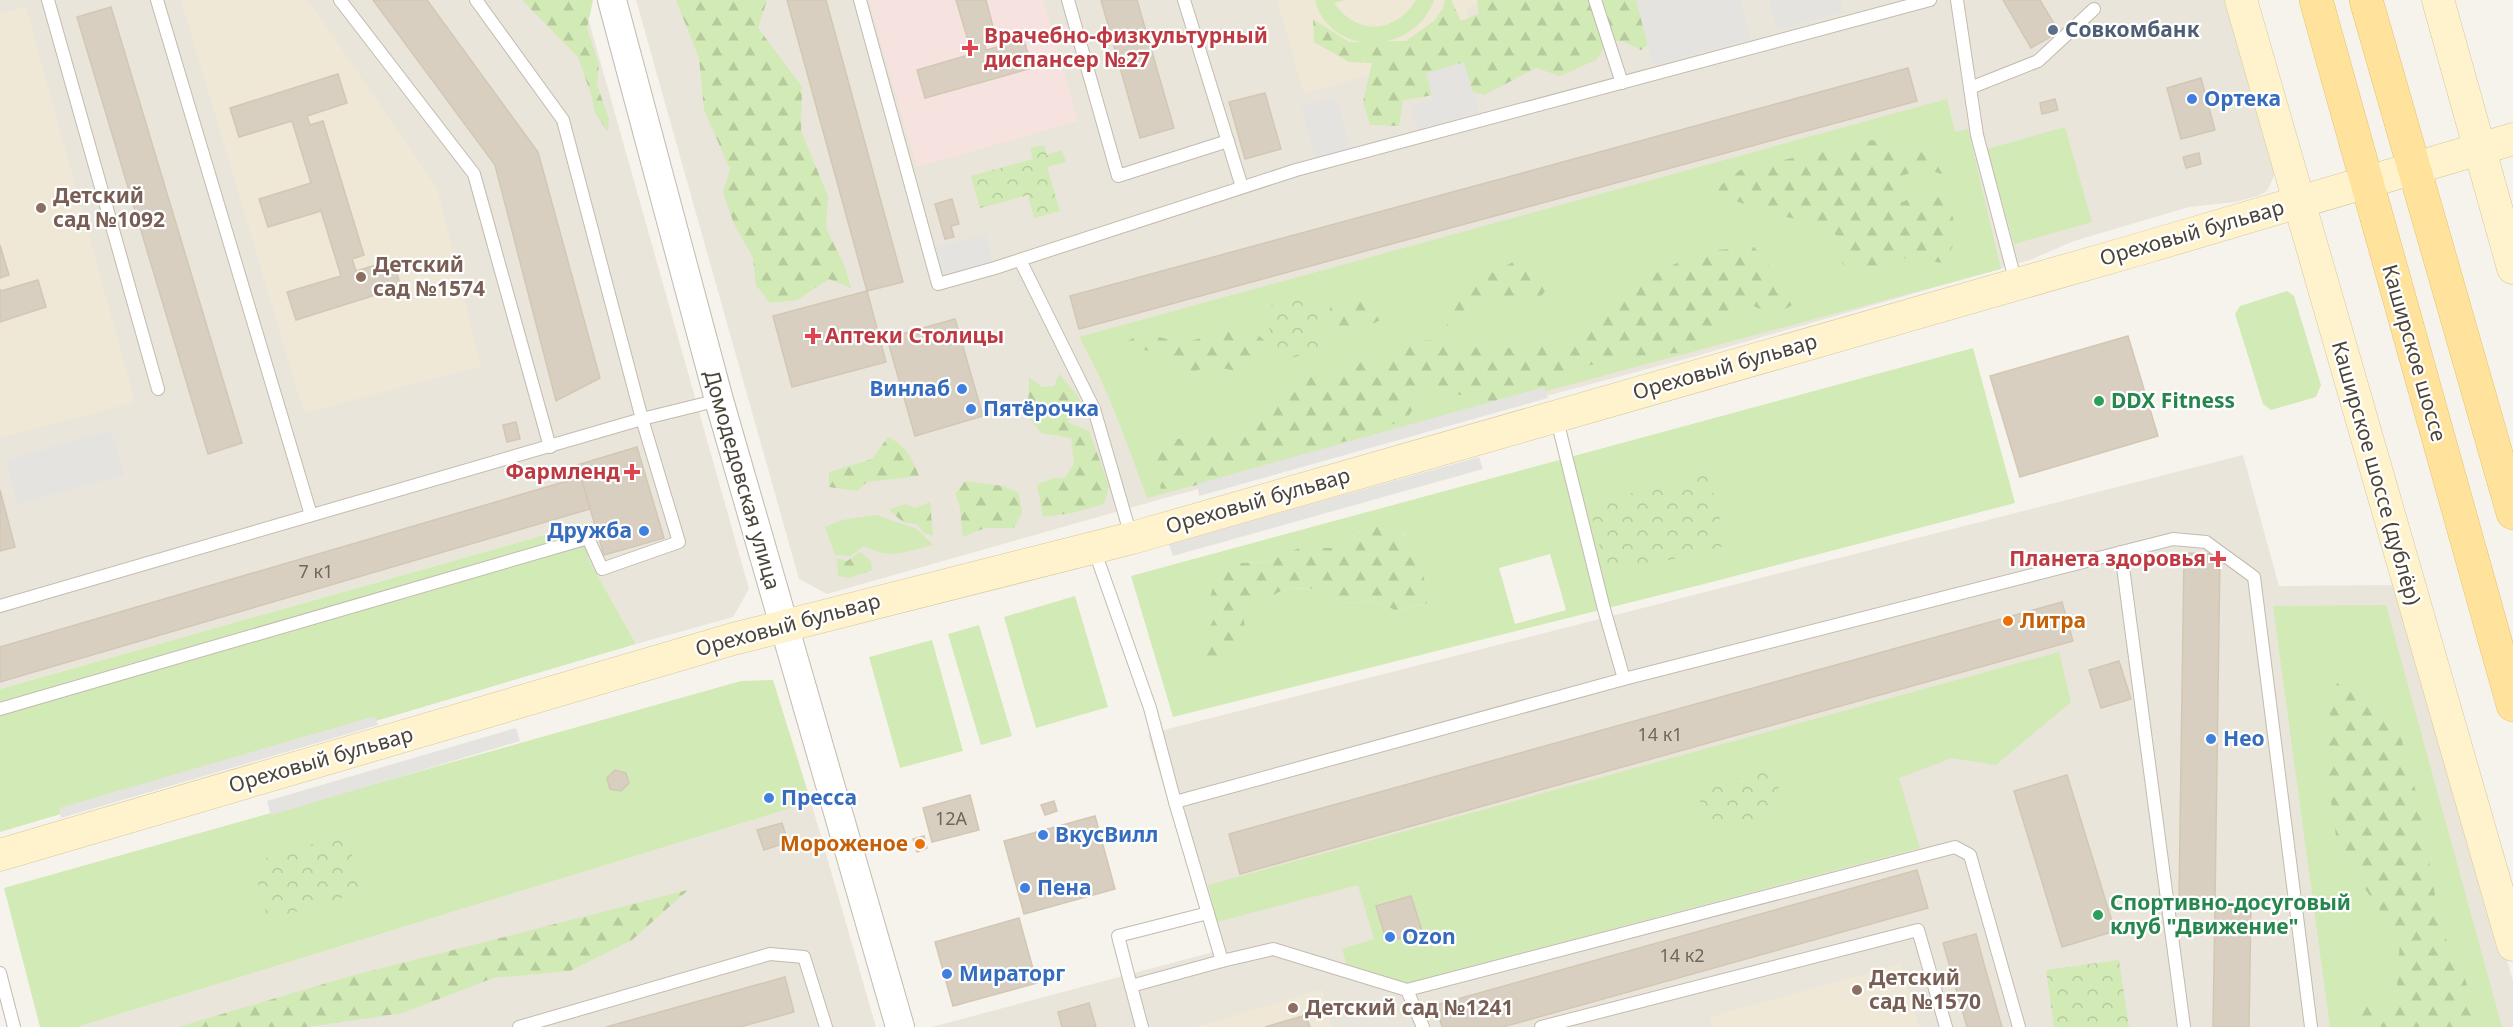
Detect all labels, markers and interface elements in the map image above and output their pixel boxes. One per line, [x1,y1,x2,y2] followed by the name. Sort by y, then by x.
[2065,15,2200,43] place label: Совкомбанк
[984,21,1268,73] place label: Врачебно-физкультурный диспансер №27
[2046,23,2060,37] marker: Совкомбанк
[961,39,979,57] marker: Врачебно-физкультурный диспансер №27
[2204,84,2281,112] place label: Ортека
[2185,92,2199,106] marker: Ортека
[53,181,165,233] place label: Детский сад №1092
[2096,192,2287,272] street label: Ореховый бульвар
[34,201,48,215] marker: Детский сад №1092
[373,250,485,302] place label: Детский сад №1574
[2376,261,2454,444] street label: Каширское шоссе
[354,270,368,284] marker: Детский сад №1574
[825,321,1004,349] place label: Аптеки Столицы
[1629,326,1820,406] street label: Ореховый бульвар
[806,329,820,343] marker: Аптеки Столицы
[2326,337,2428,608] street label: Каширское шоссе (дублёр)
[698,367,788,593] street label: Домодедовская улица
[869,374,950,402] place label: Винлаб
[955,382,969,396] marker: Винлаб
[2111,386,2235,414] place label: DDX Fitness
[983,394,1099,422] place label: Пятёрочка
[2092,394,2106,408] marker: DDX Fitness
[964,402,978,416] marker: Пятёрочка
[505,457,621,485] place label: Фармленд
[1162,460,1353,540] street label: Ореховый бульвар
[625,465,639,479] marker: Фармленд
[547,516,632,544] place label: Дружба
[637,524,651,538] marker: Дружба
[2009,544,2206,572] place label: Планета здоровья
[2211,552,2225,566] marker: Планета здоровья
[299,559,333,583] house number: 7 к1
[692,586,883,662] street label: Ореховый бульвар
[2020,606,2086,634] place label: Литра
[2001,614,2015,628] marker: Литра
[225,719,416,799] street label: Ореховый бульвар
[1637,722,1683,746] house number: 14 к1
[2223,724,2264,752] place label: Нео
[2204,732,2218,746] marker: Нео
[781,783,857,811] place label: Пресса
[762,791,776,805] marker: Пресса
[935,806,968,830] house number: 12А
[1055,820,1158,848] place label: ВкусВилл
[1036,828,1050,842] marker: ВкусВилл
[780,829,908,857] place label: Мороженое
[913,837,927,851] marker: Мороженое
[1037,873,1092,901] place label: Пена
[1018,881,1032,895] marker: Пена
[2110,888,2351,940] place label: Спортивно-досуговый клуб "Движение"
[2091,908,2105,922] marker: Спортивно-досуговый клуб "Движение"
[1402,922,1456,950] place label: Ozon
[1383,930,1397,944] marker: Ozon
[1659,943,1705,967] house number: 14 к2
[959,959,1065,987] place label: Мираторг
[1869,963,1981,1015] place label: Детский сад №1570
[940,967,954,981] marker: Мираторг
[1850,983,1864,997] marker: Детский сад №1570
[1305,993,1513,1021] place label: Детский сад №1241
[1286,1001,1300,1015] marker: Детский сад №1241

